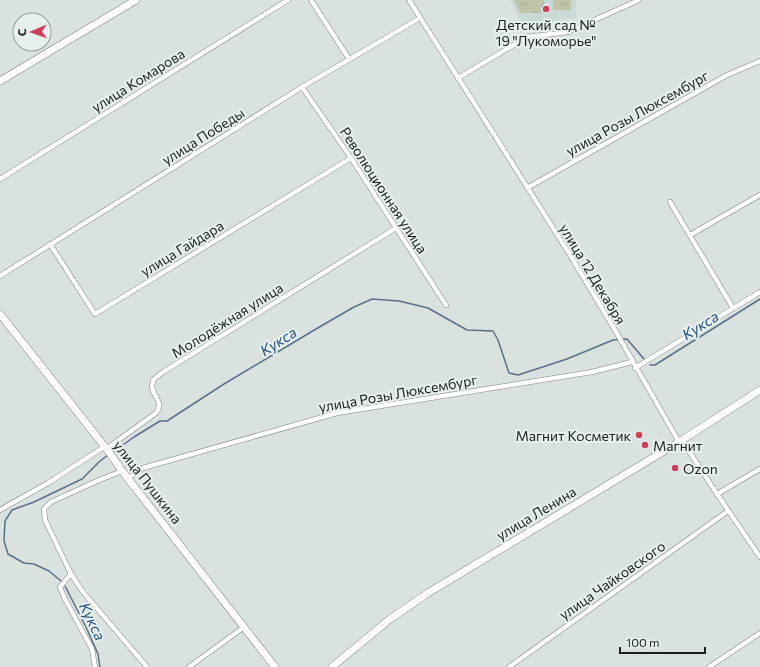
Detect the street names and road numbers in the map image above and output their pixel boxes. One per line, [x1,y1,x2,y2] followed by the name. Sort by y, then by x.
[88,45,188,115] street label: улица Комарова
[563,67,711,159] street label: улица Розы Люксембург
[159,104,247,168] street label: улица Победы
[337,124,431,256] street label: Революционная улица
[137,217,227,279] street label: улица Гайдара
[556,221,630,327] street label: улица 12 Декабря
[168,279,286,361] street label: Молодёжная улица
[317,371,479,415] street label: улица Розы Люксембург
[110,437,186,527] street label: улица Пушкина
[493,483,579,543] street label: улица Ленина
[556,537,668,623] street label: улица Чайковского

